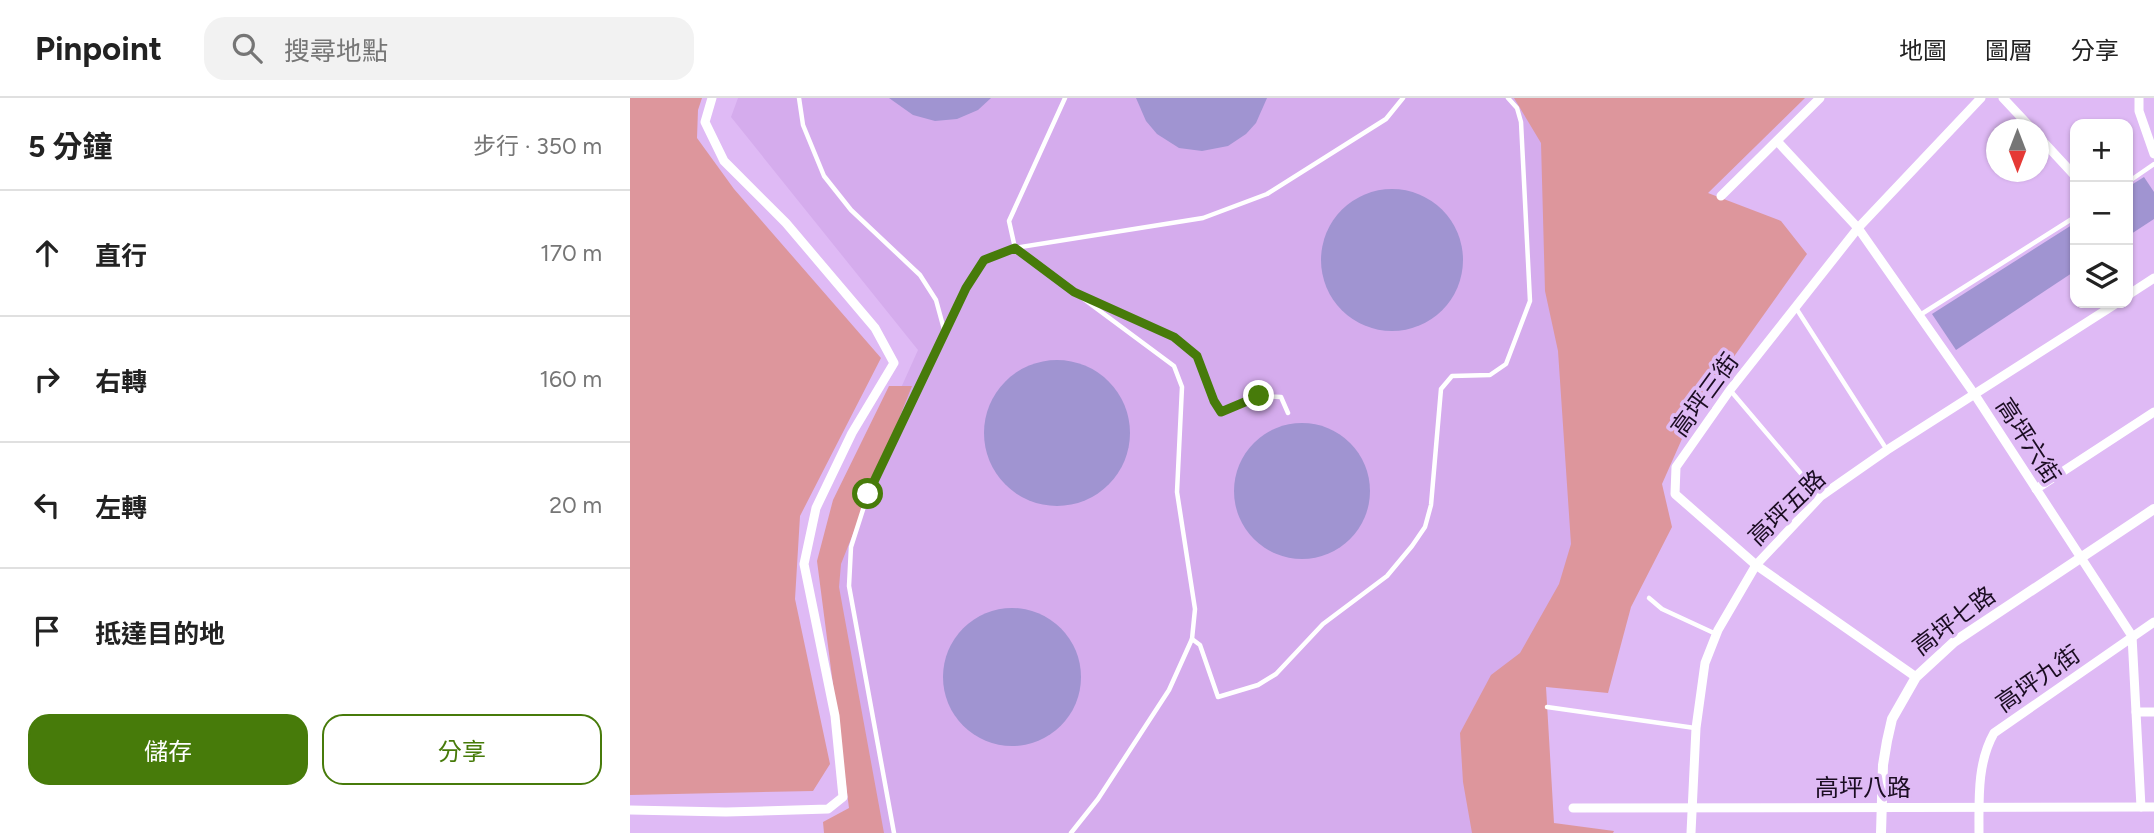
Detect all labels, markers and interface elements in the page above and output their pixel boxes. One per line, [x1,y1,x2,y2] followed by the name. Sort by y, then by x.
[204,17,694,80] search box
[35,29,162,68] text: Pinpoint
[228,29,266,67] icon: search
[284,35,388,67] text: 搜尋地點
[1899,36,1947,65] text: 地圖
[1985,36,2033,65] text: 圖層
[2071,36,2119,65] text: 分享
[1986,119,2049,182] north arrow
[2070,119,2133,308] map controls
[2070,119,2133,182] button: +
[28,128,113,165] text: 5 分鐘
[473,132,602,160] text: 步行 · 350 m
[2070,182,2133,245] button: −
[28,234,66,272] icon: ahead
[540,239,602,267] text: 170 m
[95,240,147,272] text: 直行
[2070,245,2133,308] button: layers
[1665,347,1745,442] street label: 高坪三街
[28,360,66,398] icon: right
[539,365,602,393] text: 160 m
[95,366,147,398] text: 右轉
[1243,380,1274,411] route end
[1990,393,2067,489] street label: 高坪六街
[1742,464,1831,551] street label: 高坪五路
[852,478,883,509] route start
[28,486,66,524] icon: left
[549,491,602,519] text: 20 m
[95,492,147,524] text: 左轉
[1907,580,2001,661] street label: 高坪七路
[28,612,66,650] icon: arrive
[95,618,225,650] text: 抵達目的地
[1990,639,2085,718] street label: 高坪九街
[28,714,308,785] button: 儲存
[322,714,602,785] button: 分享
[1815,773,1911,802] street label: 高坪八路

